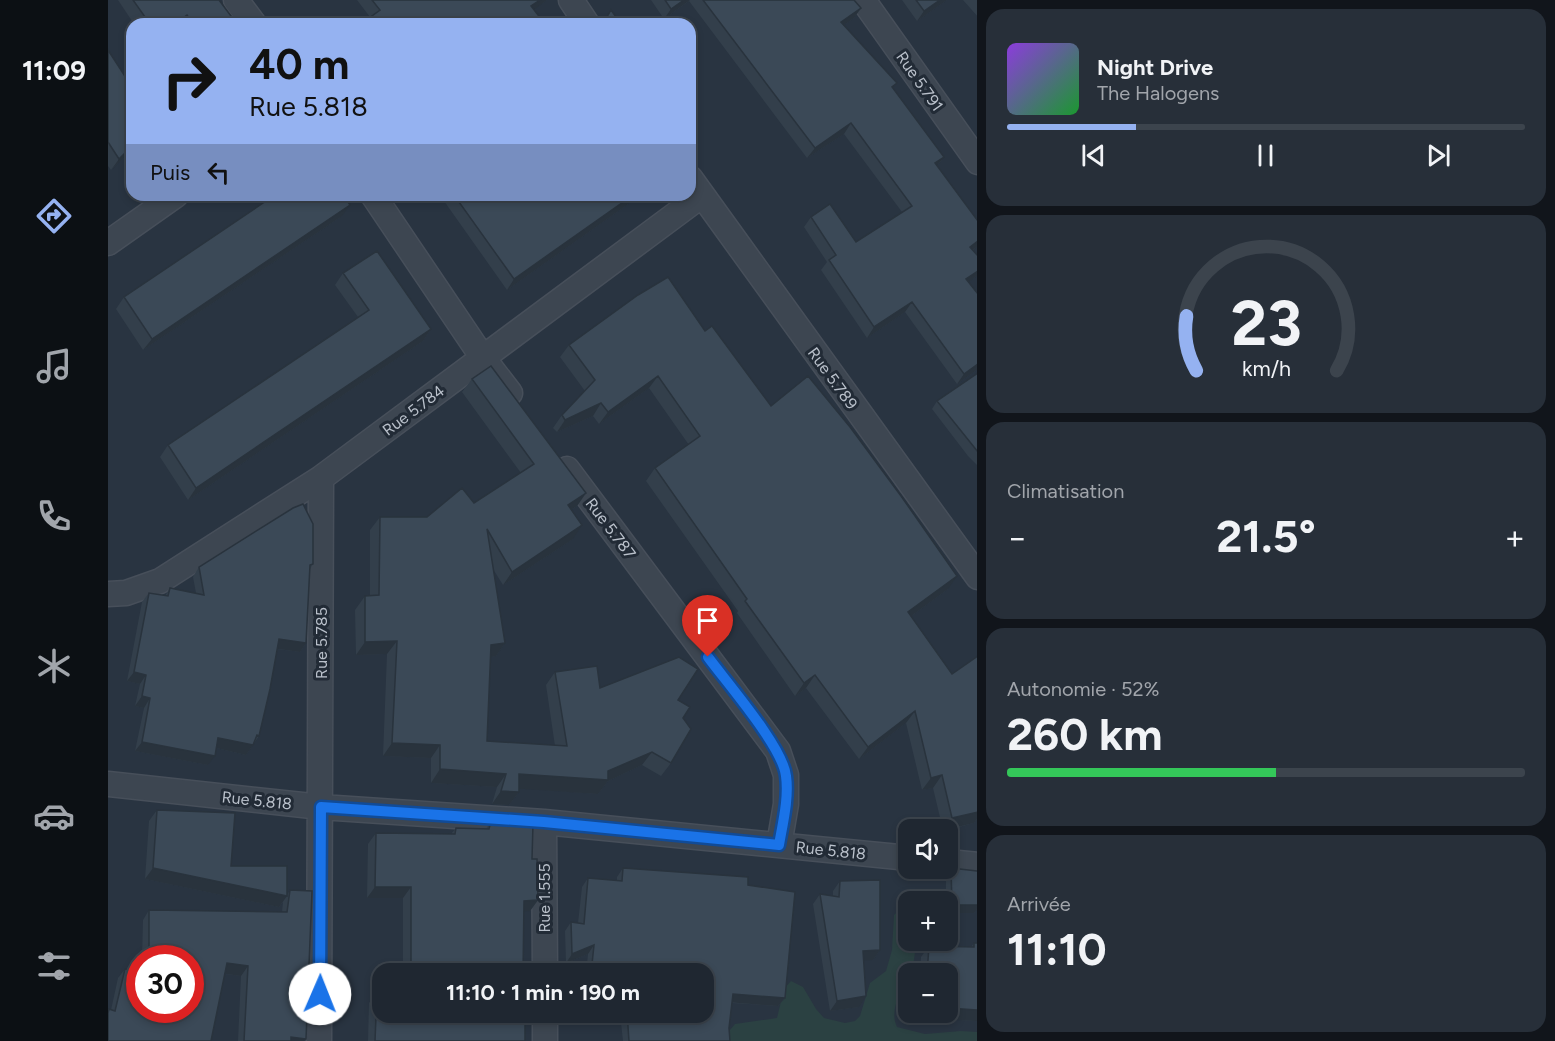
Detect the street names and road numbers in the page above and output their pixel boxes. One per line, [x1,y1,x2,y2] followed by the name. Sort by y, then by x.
[892,48,947,115] street label: Rue 5.791
[804,344,861,413] street label: Rue 5.789
[379,381,448,440] street label: Rue 5.784
[582,494,640,563] street label: Rue 5.787
[312,607,331,679] street label: Rue 5.785
[221,787,293,814] street label: Rue 5.818
[795,837,867,864] street label: Rue 5.818
[535,863,554,933] street label: Rue 1.555

